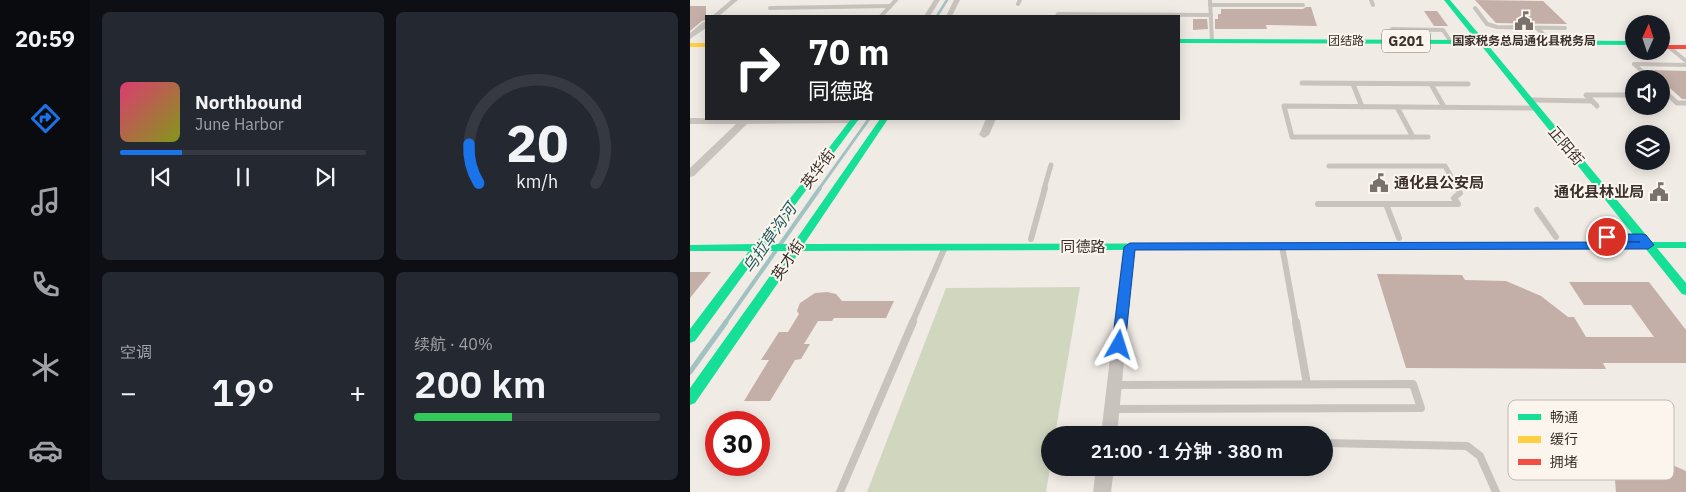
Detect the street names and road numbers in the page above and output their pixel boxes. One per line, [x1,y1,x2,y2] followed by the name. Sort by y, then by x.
[1382,29,1430,52] road number: G201
[1328,33,1364,48] street label: 团结路
[1545,122,1588,169] street label: 正阳街
[796,145,839,192] street label: 英华街
[767,236,808,284] street label: 英才街
[1060,237,1106,256] street label: 同德路

